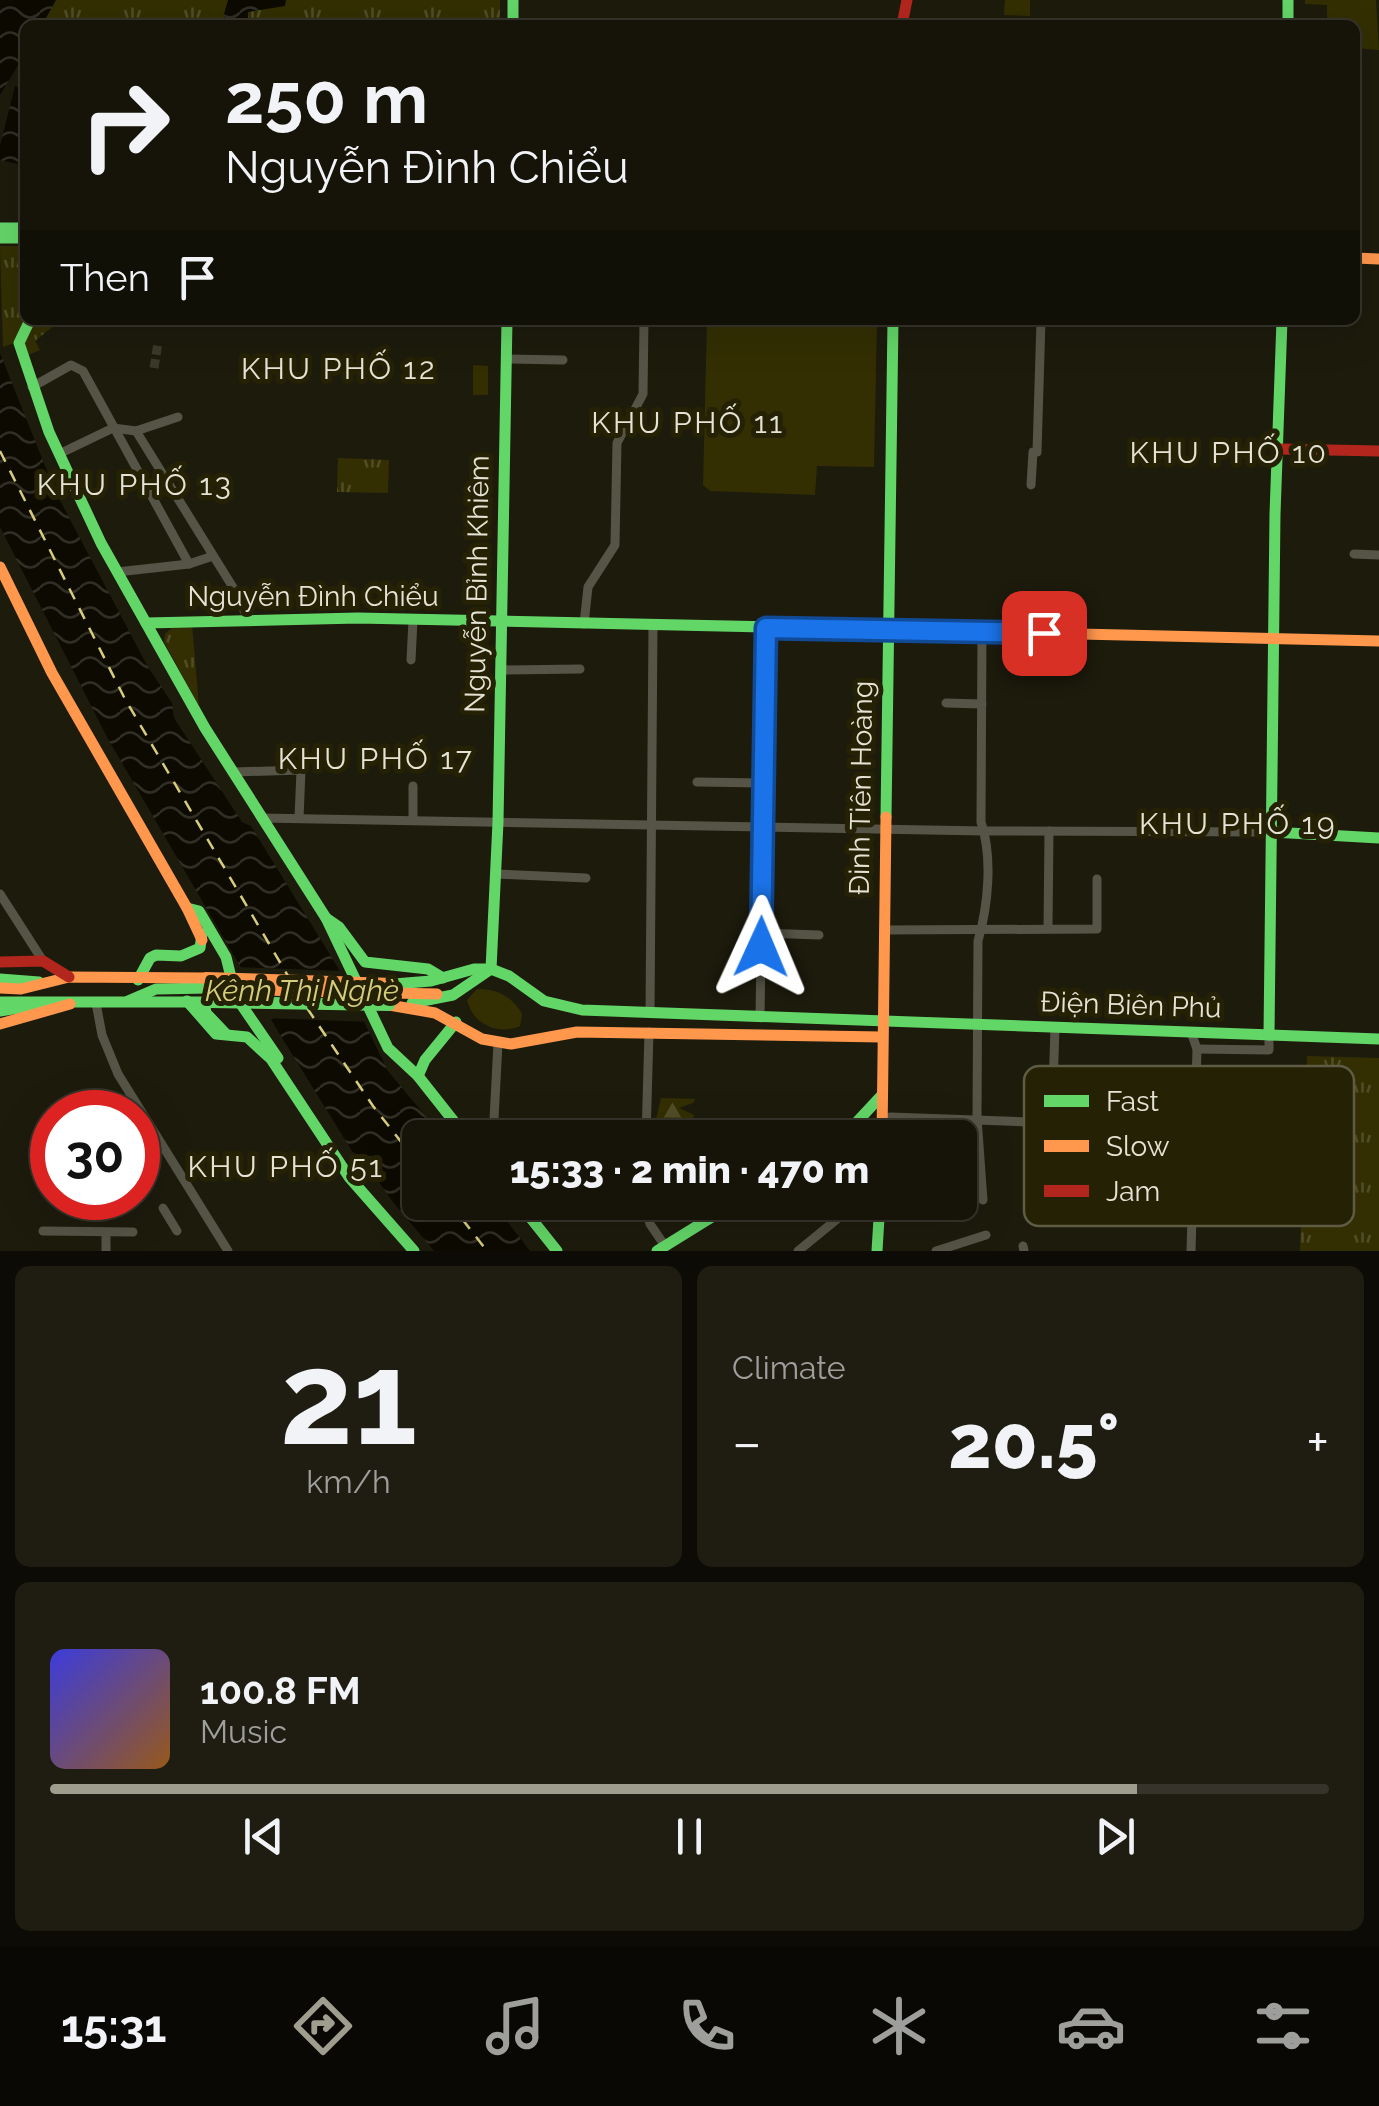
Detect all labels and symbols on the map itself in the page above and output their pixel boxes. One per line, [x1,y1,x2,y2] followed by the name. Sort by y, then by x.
[241,349,437,386] district label: KHU PHỐ 12
[591,403,785,440] district label: KHU PHỐ 11
[1130,433,1328,470] district label: KHU PHỐ 10
[458,455,496,713] street label: Nguyễn Bỉnh Khiêm
[37,465,233,502] district label: KHU PHỐ 13
[187,580,439,613] street label: Nguyễn Đình Chiểu
[1002,591,1087,676] pin
[843,681,879,895] street label: Đinh Tiên Hoàng
[278,739,474,776] district label: KHU PHỐ 17
[1139,804,1337,841] district label: KHU PHỐ 19
[709,895,813,999] position arrow
[205,973,399,1008] water label: Kênh Thị Nghè
[1040,985,1222,1025] street label: Điện Biên Phủ
[1024,1066,1354,1226] legend
[1106,1085,1159,1118] text: Fast
[30,1090,160,1220] speed limit sign: 30
[1106,1130,1170,1163] text: Slow
[188,1147,384,1184] district label: KHU PHỐ 51
[1106,1175,1160,1208] text: Jam

